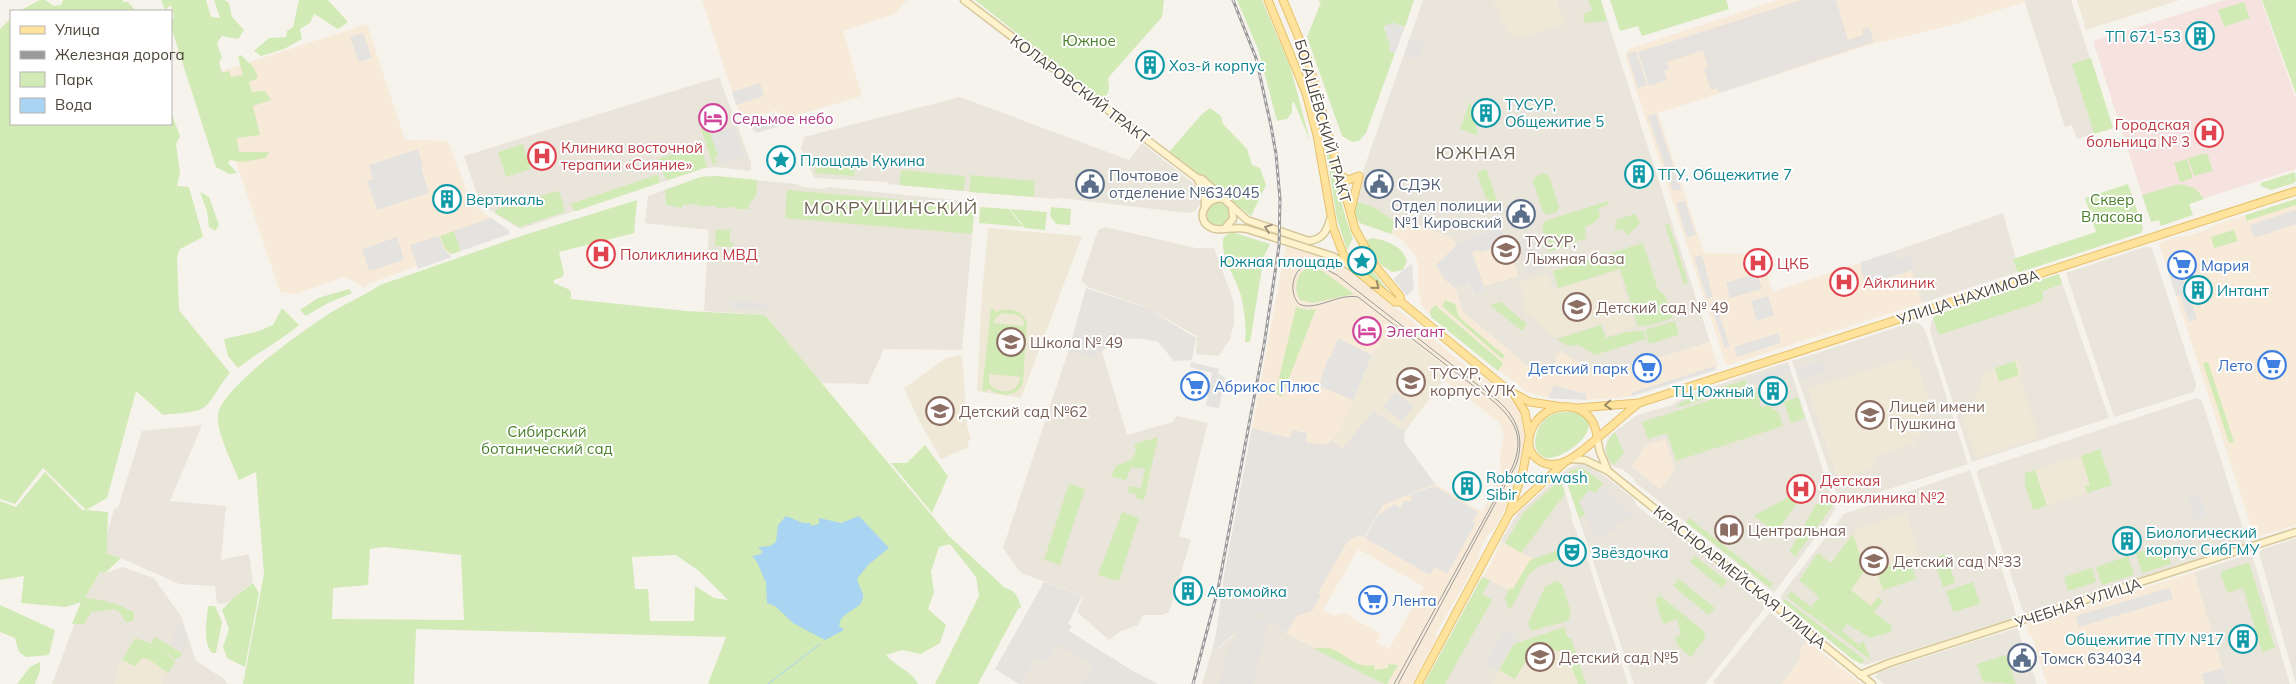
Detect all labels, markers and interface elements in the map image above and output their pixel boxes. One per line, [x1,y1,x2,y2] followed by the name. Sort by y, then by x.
[10,10,172,125] legend
[54,20,100,39] text: Улица
[2185,21,2215,51] building icon: ТП 671-53
[2105,27,2181,46] place label: ТП 671-53
[1007,30,1153,148] street label: КОЛАРОВСКИЙ ТРАКТ
[1062,31,1116,50] park label: Южное
[1291,37,1355,205] street label: БОГАШЁВСКИЙ ТРАКТ
[55,45,185,64] text: Железная дорога
[1135,50,1165,80] building icon: Хоз-й корпус
[1169,56,1265,75] place label: Хоз-й корпус
[55,70,94,89] text: Парк
[55,95,92,114] text: Вода
[1505,95,1604,131] place label: ТУСУР, Общежитие 5
[1471,98,1501,128] building icon: ТУСУР, Общежитие 5
[698,103,728,133] hotel icon: Седьмое небо
[732,109,834,128] place label: Седьмое небо
[2086,115,2190,151] place label: Городская больница № 3
[2194,118,2224,148] hospital icon: Городская больница № 3
[561,138,703,174] place label: Клиника восточной терапии «Сияние»
[527,141,557,171] hospital icon: Клиника восточной терапии «Сияние»
[1435,141,1517,164] district label: ЮЖНАЯ
[766,145,796,175] place icon: Площадь Кукина
[800,151,925,170] place label: Площадь Кукина
[1624,159,1654,189] building icon: ТГУ, Общежитие 7
[1658,165,1792,184] place label: ТГУ, Общежитие 7
[1109,166,1259,202] place label: Почтовое отделение №634045
[1075,169,1105,199] public building icon: Почтовое отделение №634045
[1364,169,1394,199] public building icon: СДЭК
[1398,175,1441,194] place label: СДЭК
[432,184,462,214] building icon: Вертикаль
[466,190,544,209] place label: Вертикаль
[2081,190,2143,226] park label: Сквер Власова
[804,196,978,219] district label: МОКРУШИНСКИЙ
[1391,196,1502,232] place label: Отдел полиции №1 Кировский
[1506,199,1536,229] public building icon: Отдел полиции №1 Кировский
[1264,224,1272,234] one-way arrow
[1525,232,1625,268] place label: ТУСУР, Лыжная база
[1491,235,1521,265] school or university icon: ТУСУР, Лыжная база
[586,239,616,269] hospital icon: Поликлиника МВД
[620,245,758,264] place label: Поликлиника МВД
[1347,246,1377,276] place icon: Южная площадь
[1743,248,1773,278] hospital icon: ЦКБ
[2167,250,2197,280] supermarket icon: Мария
[1219,252,1343,271] place label: Южная площадь
[1777,254,1809,273] place label: ЦКБ
[2201,256,2249,275] place label: Мария
[1894,265,2041,329] street label: УЛИЦА НАХИМОВА
[1829,267,1859,297] hospital icon: Айклиник
[1863,273,1936,292] place label: Айклиник
[2183,275,2213,305] building icon: Интант
[1370,281,1379,289] one-way arrow
[2217,281,2269,300] place label: Интант
[1562,292,1592,322] school or university icon: Детский сад № 49
[1596,298,1729,317] place label: Детский сад № 49
[1352,316,1382,346] hotel icon: Элегант
[1386,322,1445,341] place label: Элегант
[996,327,1026,357] school or university icon: Школа № 49
[1030,333,1123,352] place label: Школа № 49
[2257,350,2287,380] supermarket icon: Лето
[1632,353,1662,383] supermarket icon: Детский парк
[2218,356,2253,375] place label: Лето
[1528,359,1629,378] place label: Детский парк
[1430,364,1516,400] place label: ТУСУР, корпус УЛК
[1396,367,1426,397] school or university icon: ТУСУР, корпус УЛК
[1180,371,1210,401] supermarket icon: Абрикос Плюс
[1758,376,1788,406] building icon: ТЦ Южный
[1214,377,1319,396] place label: Абрикос Плюс
[1672,382,1754,401] place label: ТЦ Южный
[925,396,955,426] school or university icon: Детский сад №62
[1889,397,1985,433] place label: Лицей имени Пушкина
[1604,400,1612,411] one-way arrow
[1855,400,1885,430] school or university icon: Лицей имени Пушкина
[959,402,1088,421] place label: Детский сад №62
[481,422,613,458] park label: Сибирский ботанический сад
[1486,468,1588,504] place label: Robotcarwash Sibir
[1452,471,1482,501] building icon: Robotcarwash Sibir
[1820,471,1945,507] place label: Детская поликлиника №2
[1786,474,1816,504] hospital icon: Детская поликлиника №2
[1650,501,1830,653] street label: КРАСНОАРМЕЙСКАЯ УЛИЦА
[1714,515,1744,545] library icon: Центральная
[1748,521,1846,540] place label: Центральная
[2146,523,2259,559] place label: Биологический корпус СибГМУ
[2112,526,2142,556] building icon: Биологический корпус СибГМУ
[1557,537,1587,567] theatre icon: Звёздочка
[1591,543,1669,562] place label: Звёздочка
[1859,546,1889,576] school or university icon: Детский сад №33
[1893,552,2022,571] place label: Детский сад №33
[2011,574,2144,633] street label: УЧЕБНАЯ УЛИЦА
[1173,576,1203,606] building icon: Автомойка
[1207,582,1287,601] place label: Автомойка
[1358,585,1388,615] supermarket icon: Лента
[1392,591,1437,610] place label: Лента
[2228,624,2258,654] building icon: Общежитие ТПУ №17
[2065,630,2224,649] place label: Общежитие ТПУ №17
[1525,642,1555,672] school or university icon: Детский сад №5
[2007,643,2037,673] public building icon: Томск 634034
[1559,648,1679,667] place label: Детский сад №5
[2041,649,2141,668] place label: Томск 634034

